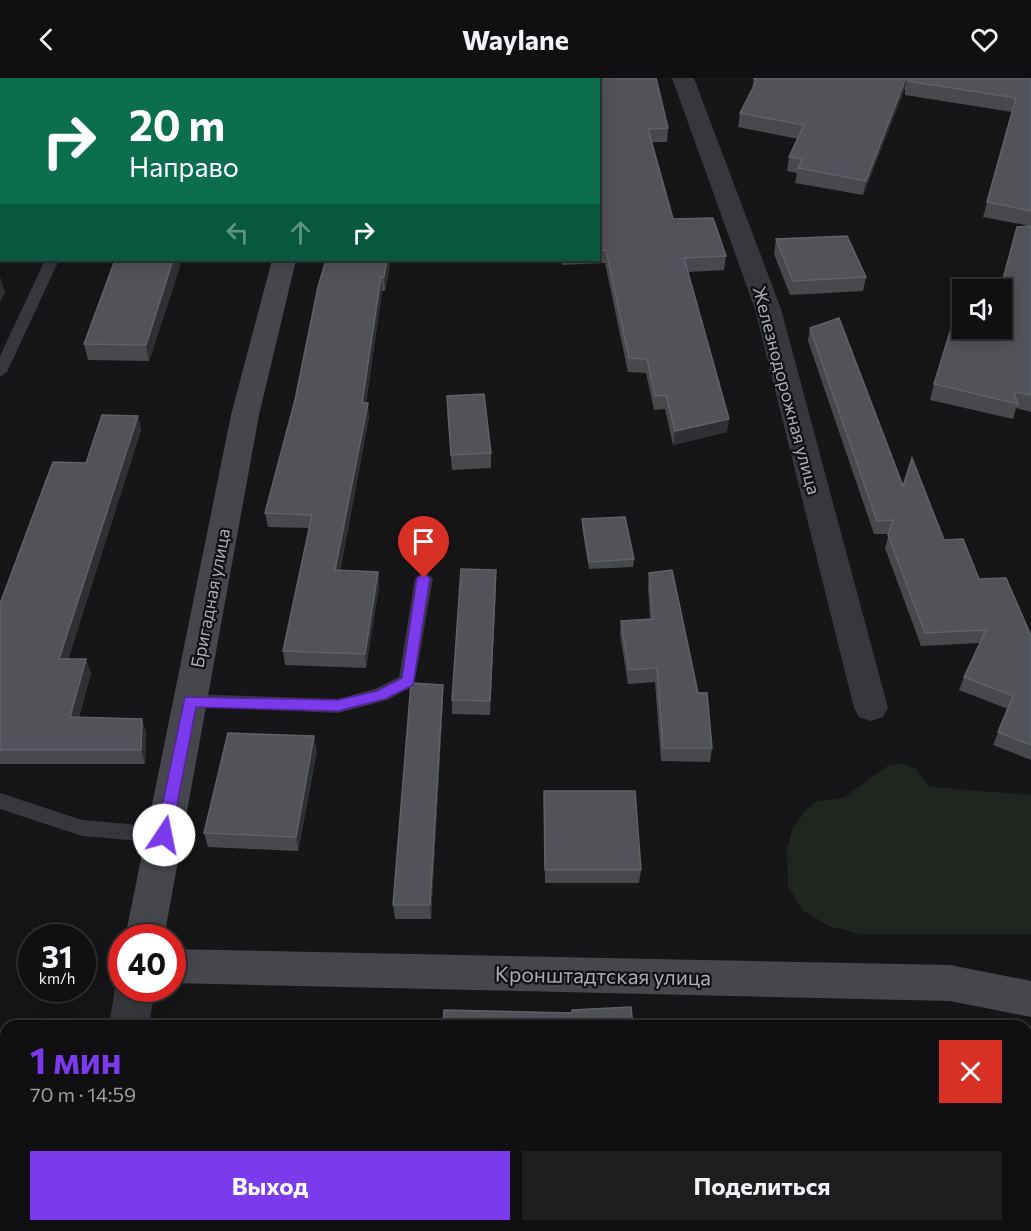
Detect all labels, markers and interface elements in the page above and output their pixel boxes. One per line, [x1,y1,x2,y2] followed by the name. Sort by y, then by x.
[30,23,63,56] icon: back
[462,23,569,56] text: Waylane
[968,23,1001,56] icon: heart
[129,98,225,150] text: 20 m
[30,102,108,180] icon: right
[129,150,239,183] text: Направо
[221,216,254,249] icon: left
[284,216,317,249] icon: ahead
[347,216,380,249] icon: right
[952,279,1012,339] map controls
[952,279,1012,339] button: sound
[749,283,825,497] street label: Железнодорожная улица
[398,516,449,578] pin
[407,525,440,558] icon: arrive
[186,526,234,670] street label: Бригадная улица
[132,803,196,867] position arrow
[108,924,186,1002] speed limit sign: 40
[41,937,73,974] text: 31
[495,961,711,989] street label: Кронштадтская улица
[39,969,75,987] text: km/h
[30,1037,122,1081] text: 1 мин
[939,1040,1002,1103] button: close
[30,1082,136,1106] text: 70 m · 14:59
[30,1151,510,1220] button: Выход
[522,1151,1002,1220] button: Поделиться

